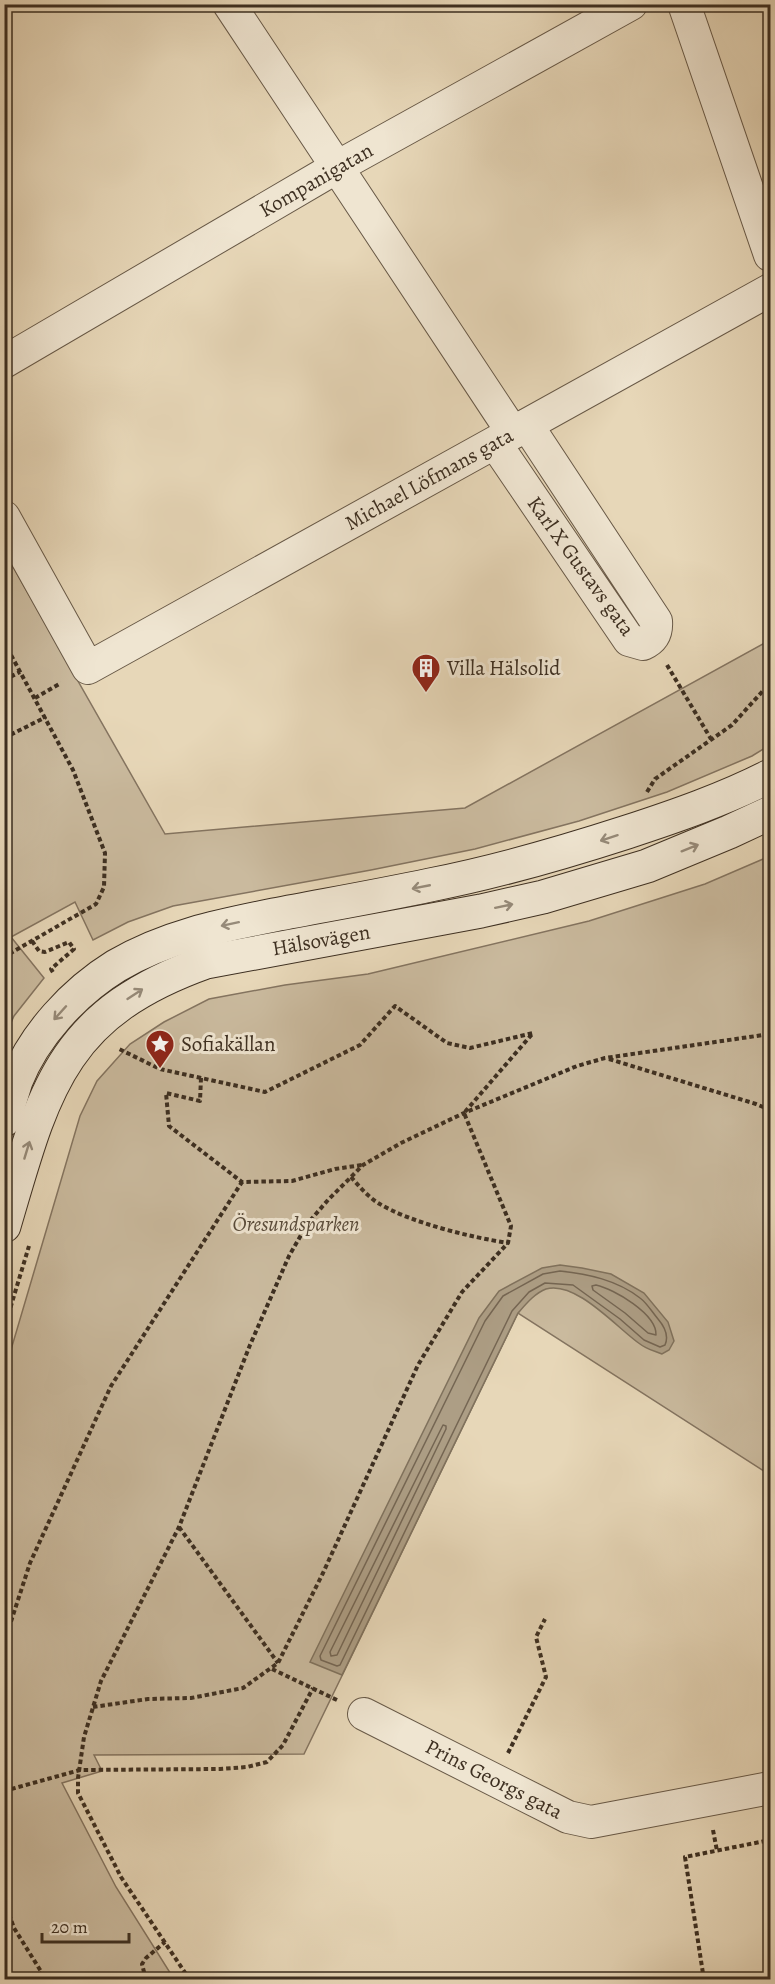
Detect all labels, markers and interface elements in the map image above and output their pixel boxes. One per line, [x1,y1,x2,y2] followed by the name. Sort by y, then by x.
[254,136,378,224] street label: Kompanigatan
[340,421,518,537] street label: Michael Löfmans gata
[521,490,641,642] street label: Karl X Gustavs gata
[410,652,442,694] building icon: Villa Hälsolid
[446,654,561,682] place label: Villa Hälsolid
[600,833,619,844] one-way arrow
[681,842,699,853] one-way arrow
[412,882,431,893] one-way arrow
[495,899,514,911] one-way arrow
[270,918,372,962] street label: Hälsovägen
[220,919,239,931] one-way arrow
[126,988,143,1000] one-way arrow
[53,1006,67,1021] one-way arrow
[144,1028,176,1070] place icon: Sofiakällan
[181,1030,276,1058] place label: Sofiakällan
[22,1141,33,1160] one-way arrow
[233,1210,359,1238] park label: Öresundsparken
[420,1732,568,1826] street label: Prins Georgs gata
[42,1906,129,1944] scale bar
[51,1915,88,1939] text: 20 m

